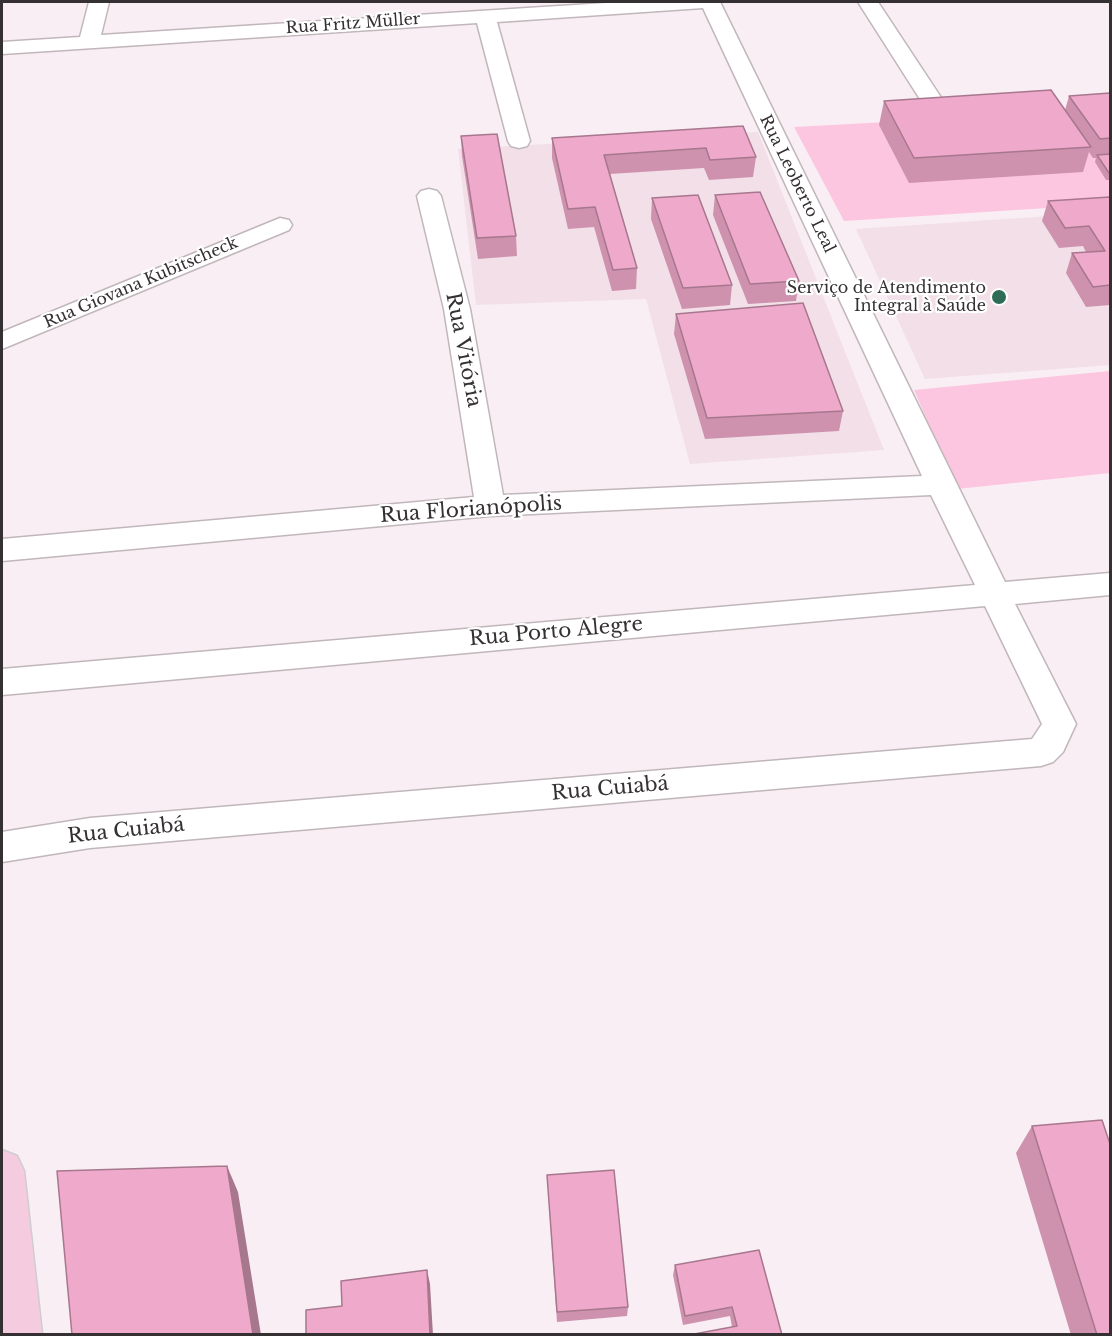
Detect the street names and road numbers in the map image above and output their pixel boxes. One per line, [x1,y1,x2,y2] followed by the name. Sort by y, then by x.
[285,10,421,38] street label: Rua Fritz Müller
[755,112,839,256] street label: Rua Leoberto Leal
[41,233,241,333] street label: Rua Giovana Kubitscheck
[440,291,486,409] street label: Rua Vitória
[379,492,563,528] street label: Rua Florianópolis
[468,612,644,652] street label: Rua Porto Alegre
[550,772,670,806] street label: Rua Cuiabá
[66,813,186,849] street label: Rua Cuiabá

